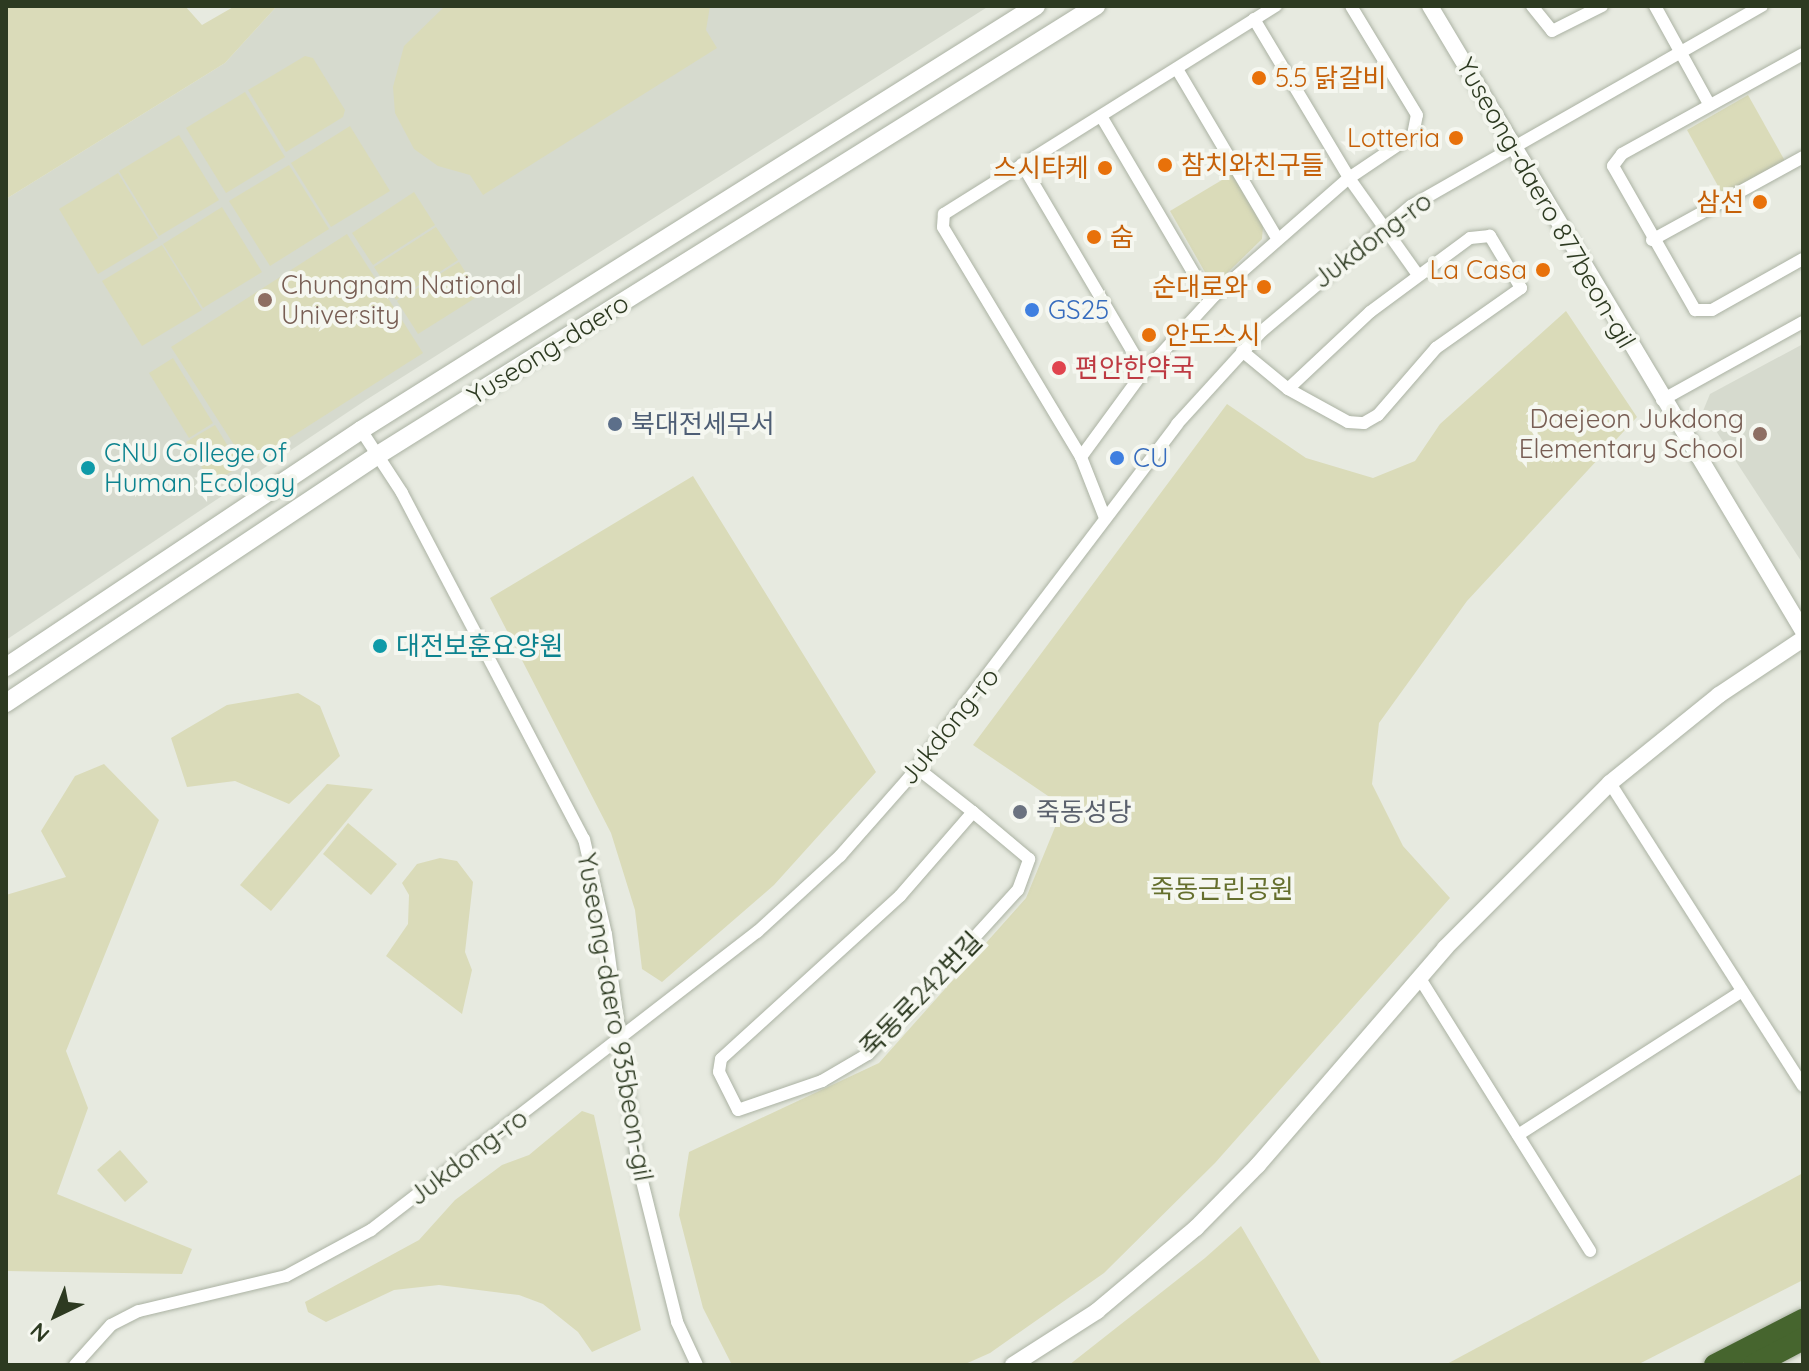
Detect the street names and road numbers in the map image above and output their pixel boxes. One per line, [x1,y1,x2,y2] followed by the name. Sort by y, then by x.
[1450,52,1642,354] street label: Yuseong-daero 877beon-gil
[1306,185,1438,295] street label: Jukdong-ro
[462,287,634,411] street label: Yuseong-daero
[893,661,1005,791] street label: Jukdong-ro
[571,851,659,1183] street label: Yuseong-daero 935beon-gil
[854,925,988,1063] street label: 죽동로242번길
[402,1102,534,1212] street label: Jukdong-ro

